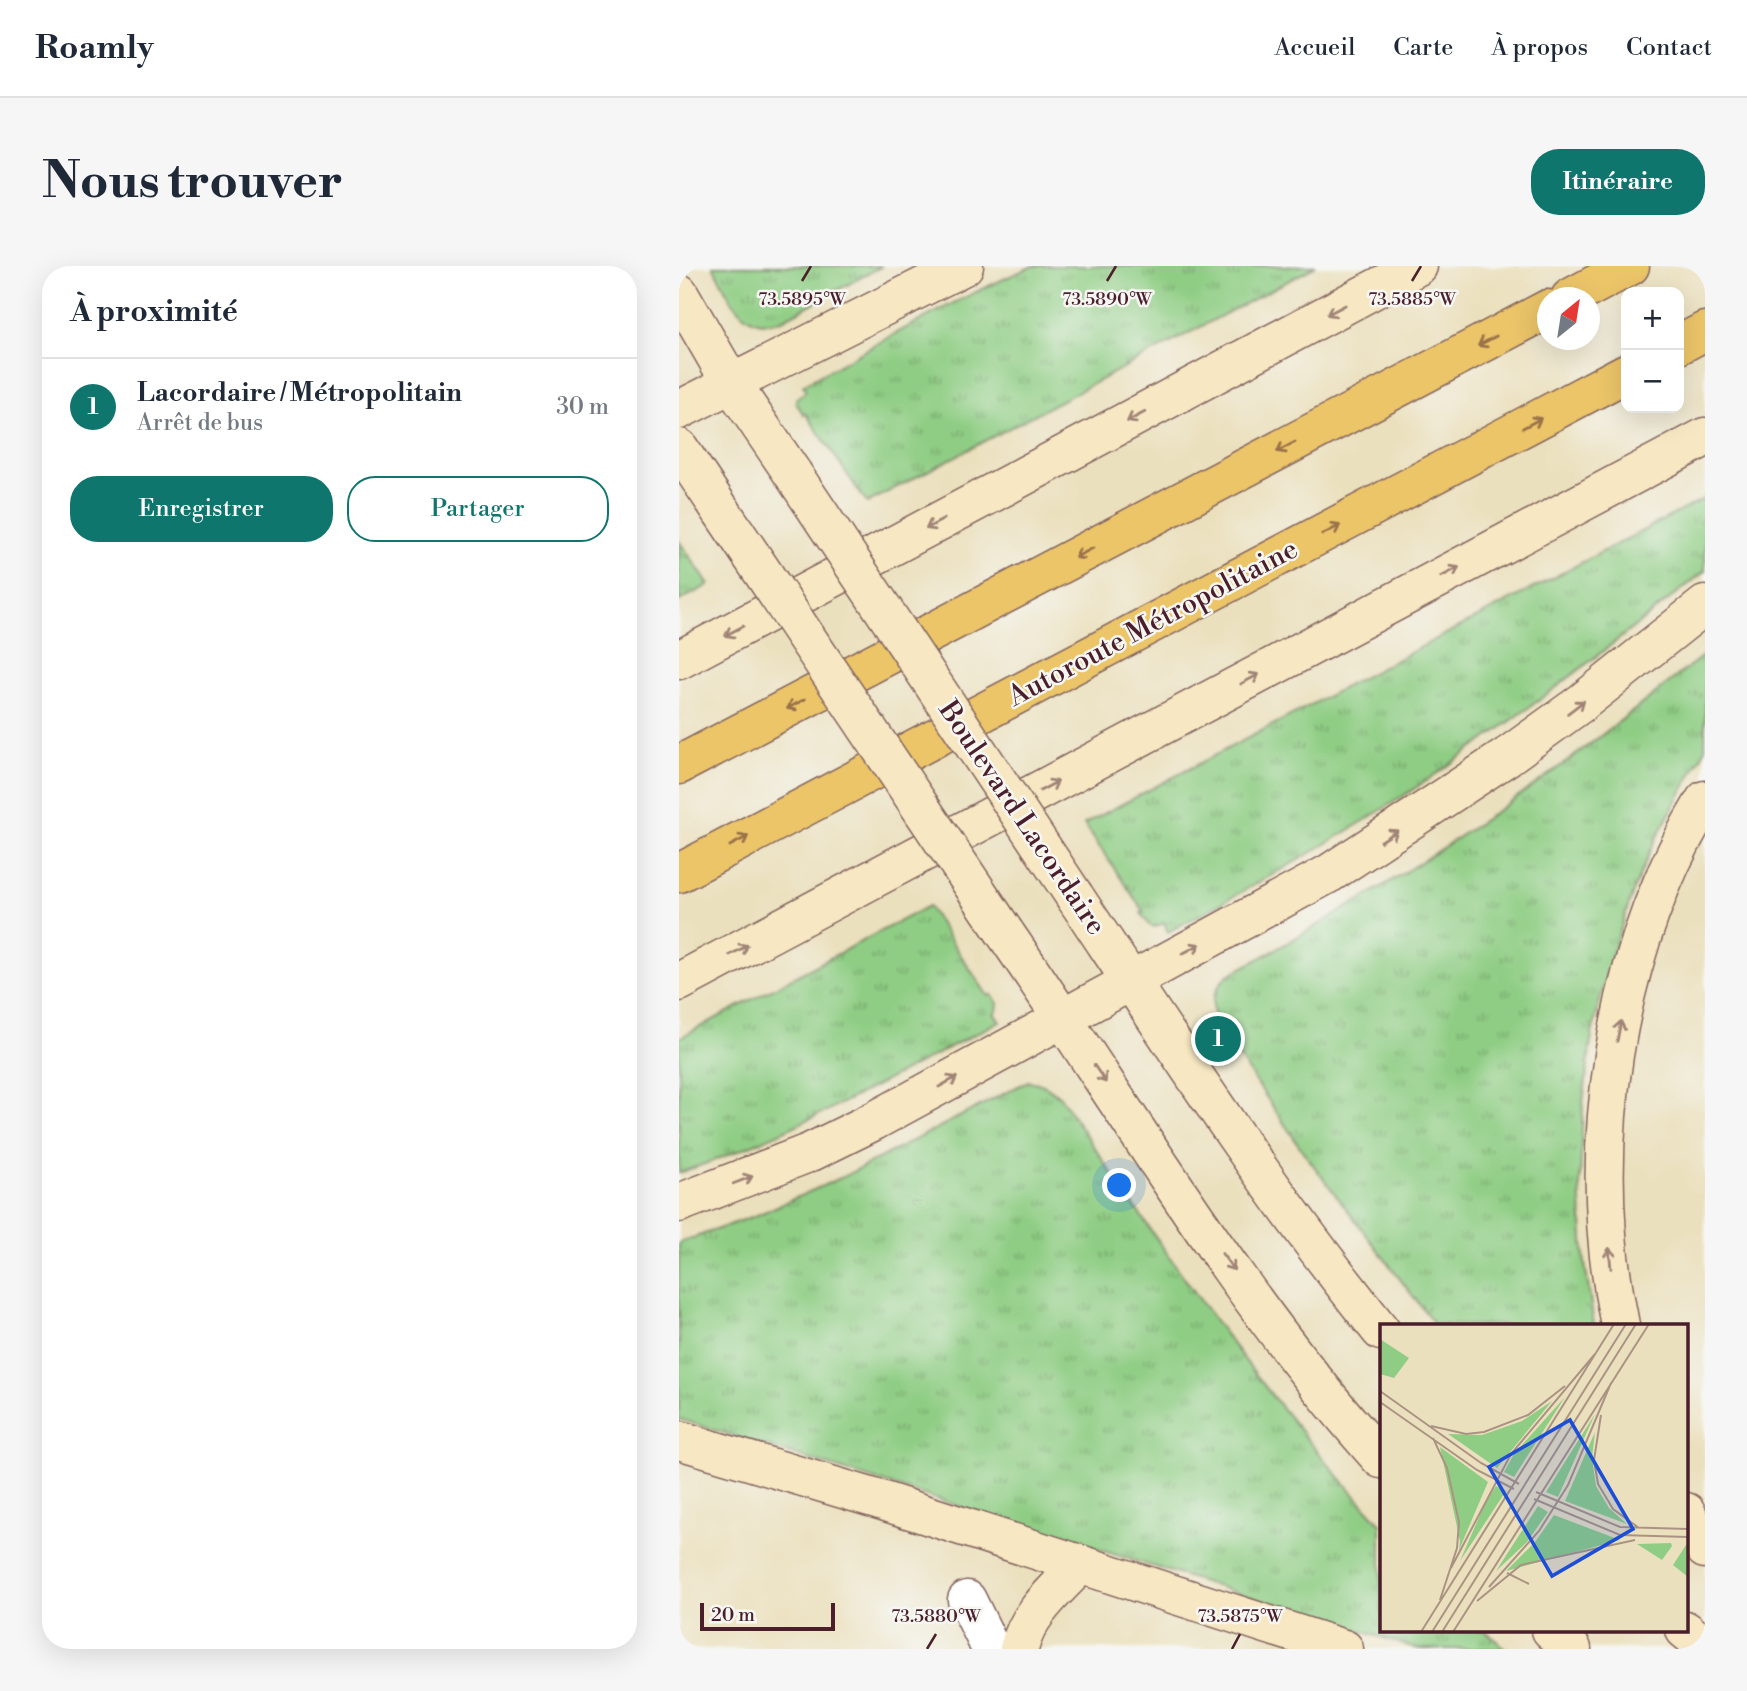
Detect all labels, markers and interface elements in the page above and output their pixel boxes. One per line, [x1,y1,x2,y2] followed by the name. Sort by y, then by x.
[35,28,154,69] text: Roamly
[1274,33,1355,63] text: Accueil
[1393,33,1453,63] text: Carte
[1491,33,1588,63] text: À propos
[1626,33,1712,63] text: Contact
[1531,149,1705,215] button: Itinéraire
[42,152,343,213] text: Nous trouver
[1537,287,1600,350] north arrow
[1621,287,1684,413] map controls
[1621,287,1684,350] button: +
[758,288,846,311] text: 73.5895°W
[1062,288,1152,311] text: 73.5890°W
[1368,288,1457,311] text: 73.5885°W
[70,293,238,331] text: À proximité
[1326,303,1347,317] one-way arrow
[1477,335,1498,349] one-way arrow
[1621,350,1684,413] button: −
[137,377,462,409] text: Lacordaire / Métropolitain
[87,393,99,421] text: 1
[556,393,609,421] text: 30 m
[137,409,263,437] text: Arrêt de bus
[1126,410,1146,424] one-way arrow
[1521,416,1542,429] one-way arrow
[1276,441,1297,454] one-way arrow
[70,476,333,542] button: Enregistrer
[347,476,609,542] button: Partager
[925,518,946,531] one-way arrow
[1320,523,1341,536] one-way arrow
[1001,532,1304,715] street label: Autoroute Métropolitaine
[1074,546,1095,560] one-way arrow
[1440,565,1460,579] one-way arrow
[724,625,745,638] one-way arrow
[1239,672,1259,686] one-way arrow
[930,693,1113,942] street label: Boulevard Lacordaire
[786,698,807,711] one-way arrow
[1566,700,1585,714] one-way arrow
[1038,779,1058,793] one-way arrow
[1378,829,1398,843] one-way arrow
[729,834,749,848] one-way arrow
[728,942,749,956] one-way arrow
[1180,942,1201,955] one-way arrow
[1195,1013,1241,1065] pin: 1
[1612,1020,1626,1043] one-way arrow
[1093,1064,1107,1083] one-way arrow
[938,1075,958,1089] one-way arrow
[1102,1168,1136,1202] your location
[732,1172,754,1185] one-way arrow
[1603,1247,1616,1270] one-way arrow
[1221,1252,1235,1271] one-way arrow
[1380,1324,1688,1632] inset map
[700,1600,835,1632] scale bar
[711,1603,755,1627] text: 20 m
[891,1605,982,1628] text: 73.5880°W
[1197,1605,1283,1628] text: 73.5875°W

